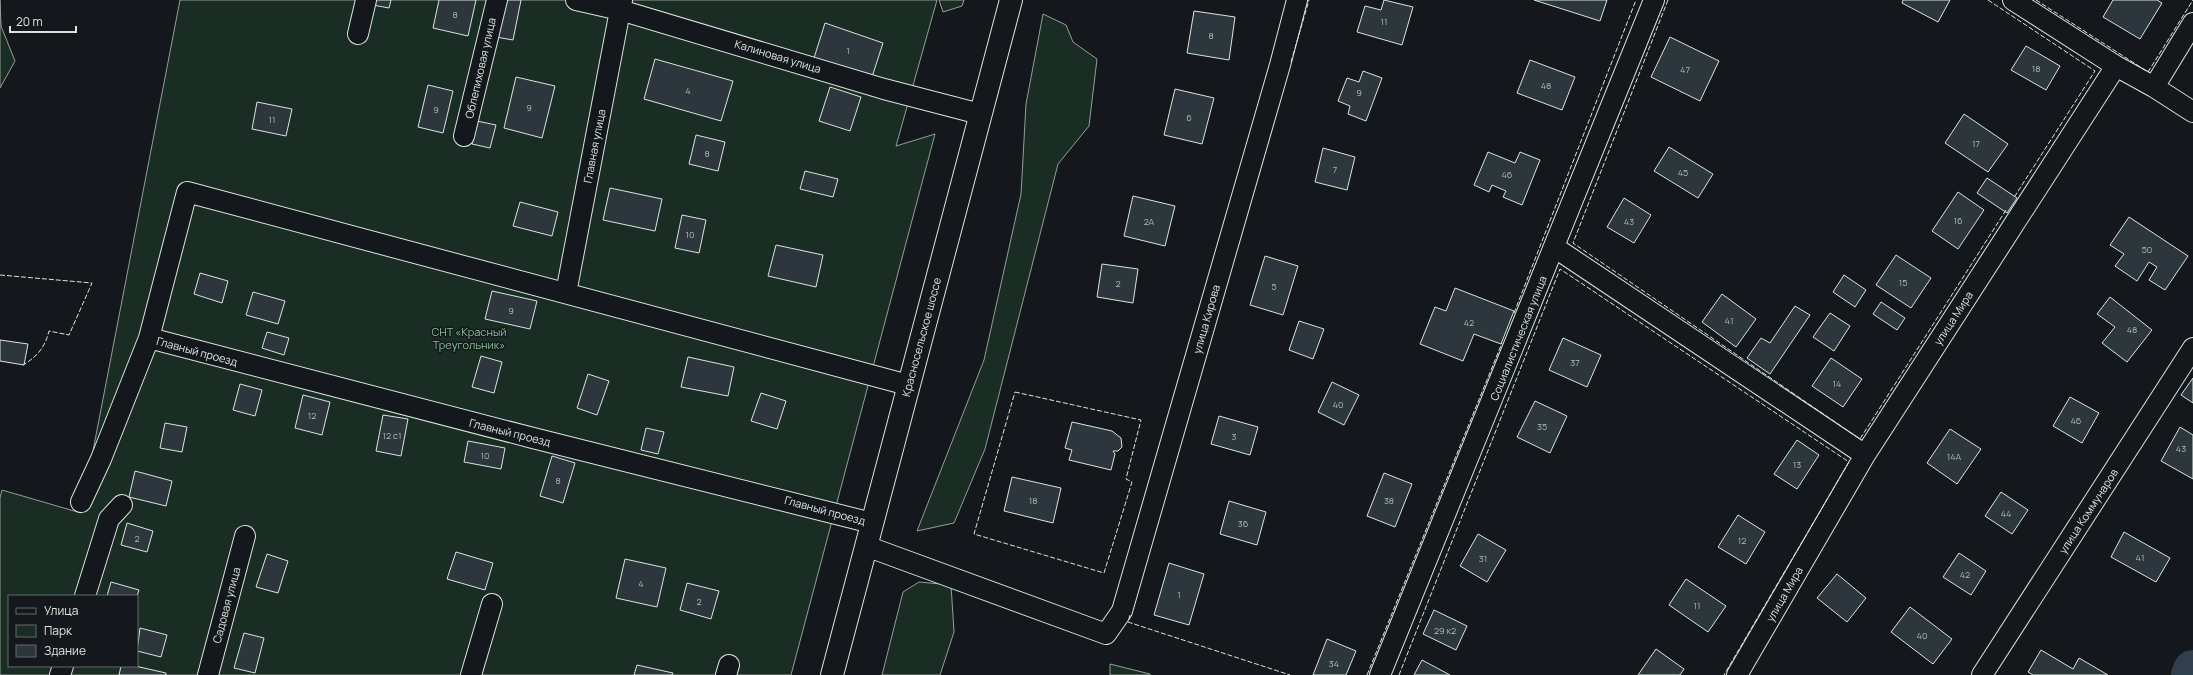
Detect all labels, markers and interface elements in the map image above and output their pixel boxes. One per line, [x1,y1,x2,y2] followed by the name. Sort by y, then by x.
[10,8,76,34] scale bar
[452,8,458,21] house number: 8
[16,13,43,30] text: 20 m
[1380,15,1388,28] house number: 11
[461,16,499,120] street label: Облепиховая улица
[1208,29,1214,42] house number: 8
[733,36,823,76] street label: Калиновая улица
[846,44,850,57] house number: 1
[2032,62,2040,75] house number: 18
[1680,63,1690,76] house number: 47
[1541,79,1551,92] house number: 48
[685,84,691,97] house number: 4
[1356,86,1362,99] house number: 9
[526,101,532,114] house number: 9
[433,103,439,116] house number: 9
[579,108,609,184] street label: Главная улица
[1186,111,1192,124] house number: 6
[268,113,276,126] house number: 11
[1972,137,1980,150] house number: 17
[704,147,710,160] house number: 8
[1333,163,1338,176] house number: 7
[1678,166,1688,179] house number: 45
[1502,168,1513,181] house number: 46
[1953,214,1963,227] house number: 16
[1144,215,1155,228] house number: 2А
[1624,215,1634,228] house number: 43
[686,228,695,241] house number: 10
[2142,243,2152,256] house number: 50
[1486,273,1550,403] street label: Социалистическая улица
[898,275,944,398] street label: Красносельское шоссе
[1899,276,1907,289] house number: 15
[1115,277,1121,290] house number: 2
[1271,280,1277,293] house number: 5
[1189,283,1223,355] street label: улица Кирова
[1930,288,1976,348] street label: улица Мира
[508,304,514,317] house number: 9
[1725,314,1733,327] house number: 41
[1464,316,1474,329] house number: 42
[2127,323,2137,336] house number: 48
[431,324,507,352] park label: СНТ «Красный Треугольник»
[155,333,240,369] street label: Главный проезд
[1570,356,1580,369] house number: 37
[1833,377,1841,390] house number: 14
[1333,398,1343,411] house number: 40
[308,409,316,422] house number: 12
[2071,414,2082,427] house number: 46
[468,415,553,449] street label: Главный проезд
[1537,420,1547,433] house number: 35
[383,429,401,442] house number: 12 с1
[1232,430,1237,443] house number: 3
[2176,442,2186,455] house number: 43
[481,449,490,462] house number: 10
[1947,450,1962,463] house number: 14А
[1793,458,1801,471] house number: 13
[2055,466,2121,556] street label: улица Коммунаров
[555,474,561,487] house number: 8
[783,492,868,528] street label: Главный проезд
[1029,494,1037,507] house number: 18
[1384,494,1394,507] house number: 38
[2001,507,2011,520] house number: 44
[1238,517,1249,530] house number: 36
[134,532,140,545] house number: 2
[1738,534,1746,547] house number: 12
[2136,551,2144,564] house number: 41
[1479,552,1487,565] house number: 31
[1762,564,1806,624] street label: улица Мира
[209,565,243,645] street label: Садовая улица
[1960,568,1970,581] house number: 42
[638,577,644,590] house number: 4
[1177,588,1181,601] house number: 1
[8,595,138,667] legend
[696,595,702,608] house number: 2
[1693,599,1701,612] house number: 11
[44,602,78,619] text: Улица
[44,622,73,639] text: Парк
[1434,624,1456,637] house number: 29 к2
[1917,629,1927,642] house number: 40
[44,642,86,659] text: Здание
[1329,657,1339,670] house number: 34

